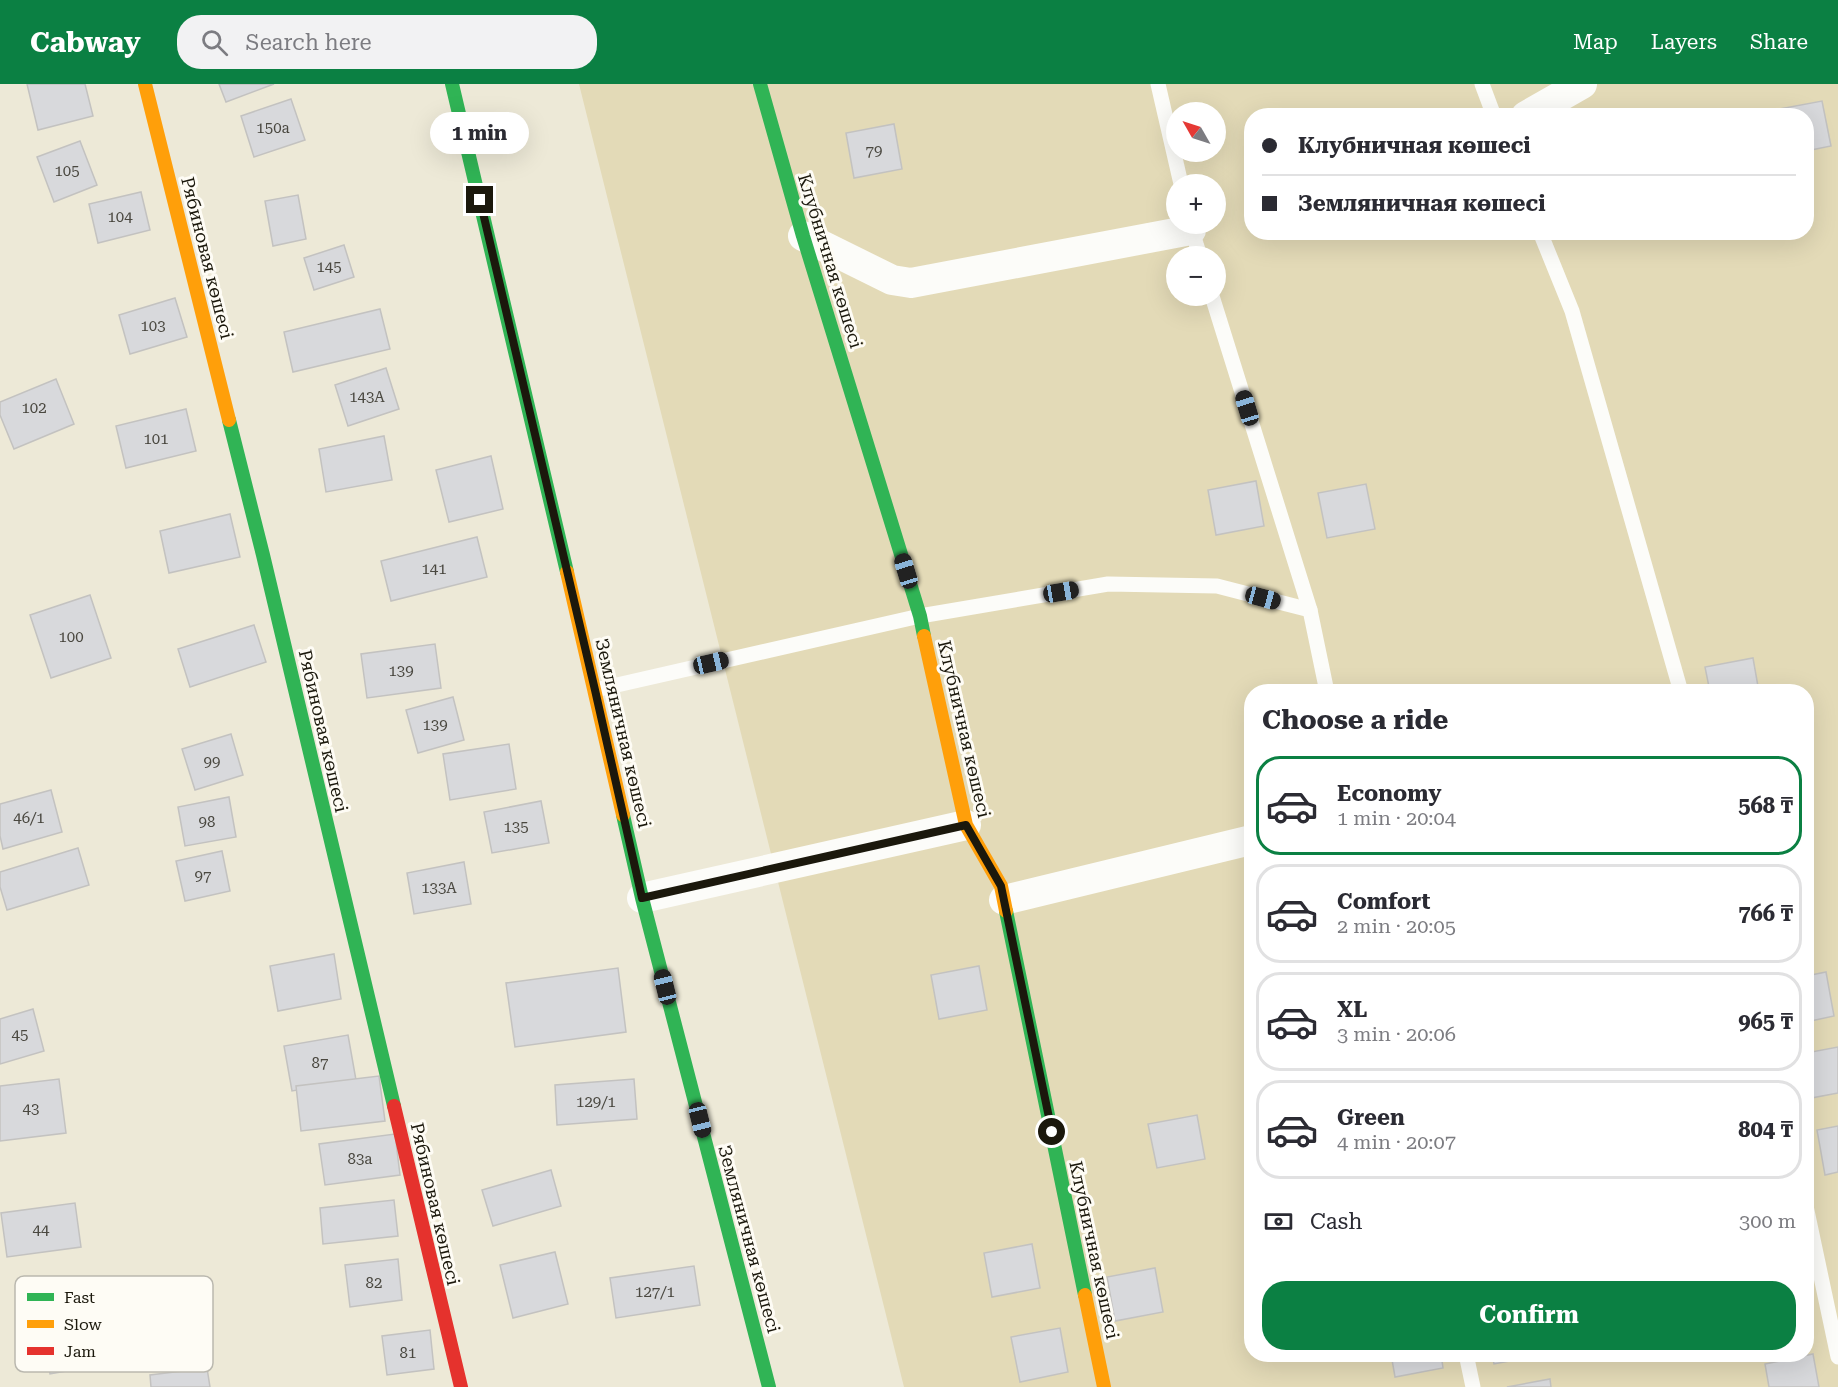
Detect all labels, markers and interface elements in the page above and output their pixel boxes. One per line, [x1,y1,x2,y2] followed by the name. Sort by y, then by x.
[177,15,597,69] search box
[30,26,141,59] text: Cabway
[198,26,231,59] icon: search
[246,30,372,55] text: Search here
[1573,30,1618,54] text: Map
[1651,30,1717,54] text: Layers
[1750,30,1808,54] text: Share
[1166,102,1226,162] north arrow
[1166,102,1226,306] map controls
[430,113,530,155] callout: 1 min
[256,119,290,137] house number: 150а
[452,121,507,145] text: 1 min
[1298,133,1531,158] text: Клубничная көшесі
[866,142,882,160] house number: 79
[54,162,80,180] house number: 105
[794,171,867,351] street label: Клубничная көшесі
[1166,174,1226,234] button: +
[177,175,238,341] street label: Рябиновая көшесі
[466,186,493,213] route end
[1298,191,1545,216] text: Земляничная көшесі
[107,208,133,226] house number: 104
[1166,246,1226,306] button: −
[316,258,342,276] house number: 145
[140,317,166,335] house number: 103
[349,388,385,406] house number: 143А
[1233,388,1261,428] car
[21,399,47,417] house number: 102
[143,430,169,448] house number: 101
[892,551,920,591] car
[421,560,447,578] house number: 141
[1042,580,1080,604] car
[1243,585,1283,611] car
[58,628,84,646] house number: 100
[591,636,656,830] street label: Земляничная көшесі
[934,638,995,820] street label: Клубничная көшесі
[295,647,352,815] street label: Рябиновая көшесі
[691,650,731,676] car
[388,662,414,680] house number: 139
[1262,704,1448,736] text: Choose a ride
[422,716,448,734] house number: 139
[204,753,220,771] house number: 99
[1265,779,1319,833] icon: car
[1337,781,1441,806] text: Economy
[1738,793,1793,818] text: 568 ₸
[1337,806,1456,830] text: 1 min · 20:04
[13,809,45,827] house number: 46/1
[199,813,215,831] house number: 98
[503,818,529,836] house number: 135
[195,867,211,885] house number: 97
[421,879,457,897] house number: 133А
[1265,887,1319,941] icon: car
[1337,889,1430,914] text: Comfort
[1738,901,1793,926] text: 766 ₸
[1337,914,1456,938] text: 2 min · 20:05
[652,967,678,1007] car
[1265,995,1319,1049] icon: car
[1337,997,1367,1022] text: XL
[1738,1009,1793,1034] text: 965 ₸
[1337,1022,1456,1046] text: 3 min · 20:06
[12,1026,28,1044] house number: 45
[312,1054,328,1072] house number: 87
[576,1093,616,1111] house number: 129/1
[23,1100,39,1118] house number: 43
[687,1100,713,1140] car
[1265,1103,1319,1157] icon: car
[1337,1105,1405,1130] text: Green
[1738,1117,1793,1142] text: 804 ₸
[1038,1118,1065,1145] route start
[407,1120,464,1288] street label: Рябиновая көшесі
[1337,1130,1456,1154] text: 4 min · 20:07
[714,1143,785,1335] street label: Земляничная көшесі
[348,1150,372,1168] house number: 83а
[1065,1159,1124,1341] street label: Клубничная көшесі
[1262,1205,1295,1238] icon: cash
[1310,1209,1362,1234] text: Cash
[1739,1209,1796,1233] text: 300 m
[33,1221,50,1239] house number: 44
[366,1274,382,1292] house number: 82
[15,1276,213,1372] legend
[1262,1281,1796,1350] button: Confirm
[635,1283,675,1301] house number: 127/1
[64,1288,95,1307] text: Fast
[64,1315,102,1334] text: Slow
[64,1342,96,1361] text: Jam
[400,1344,416,1362] house number: 81

